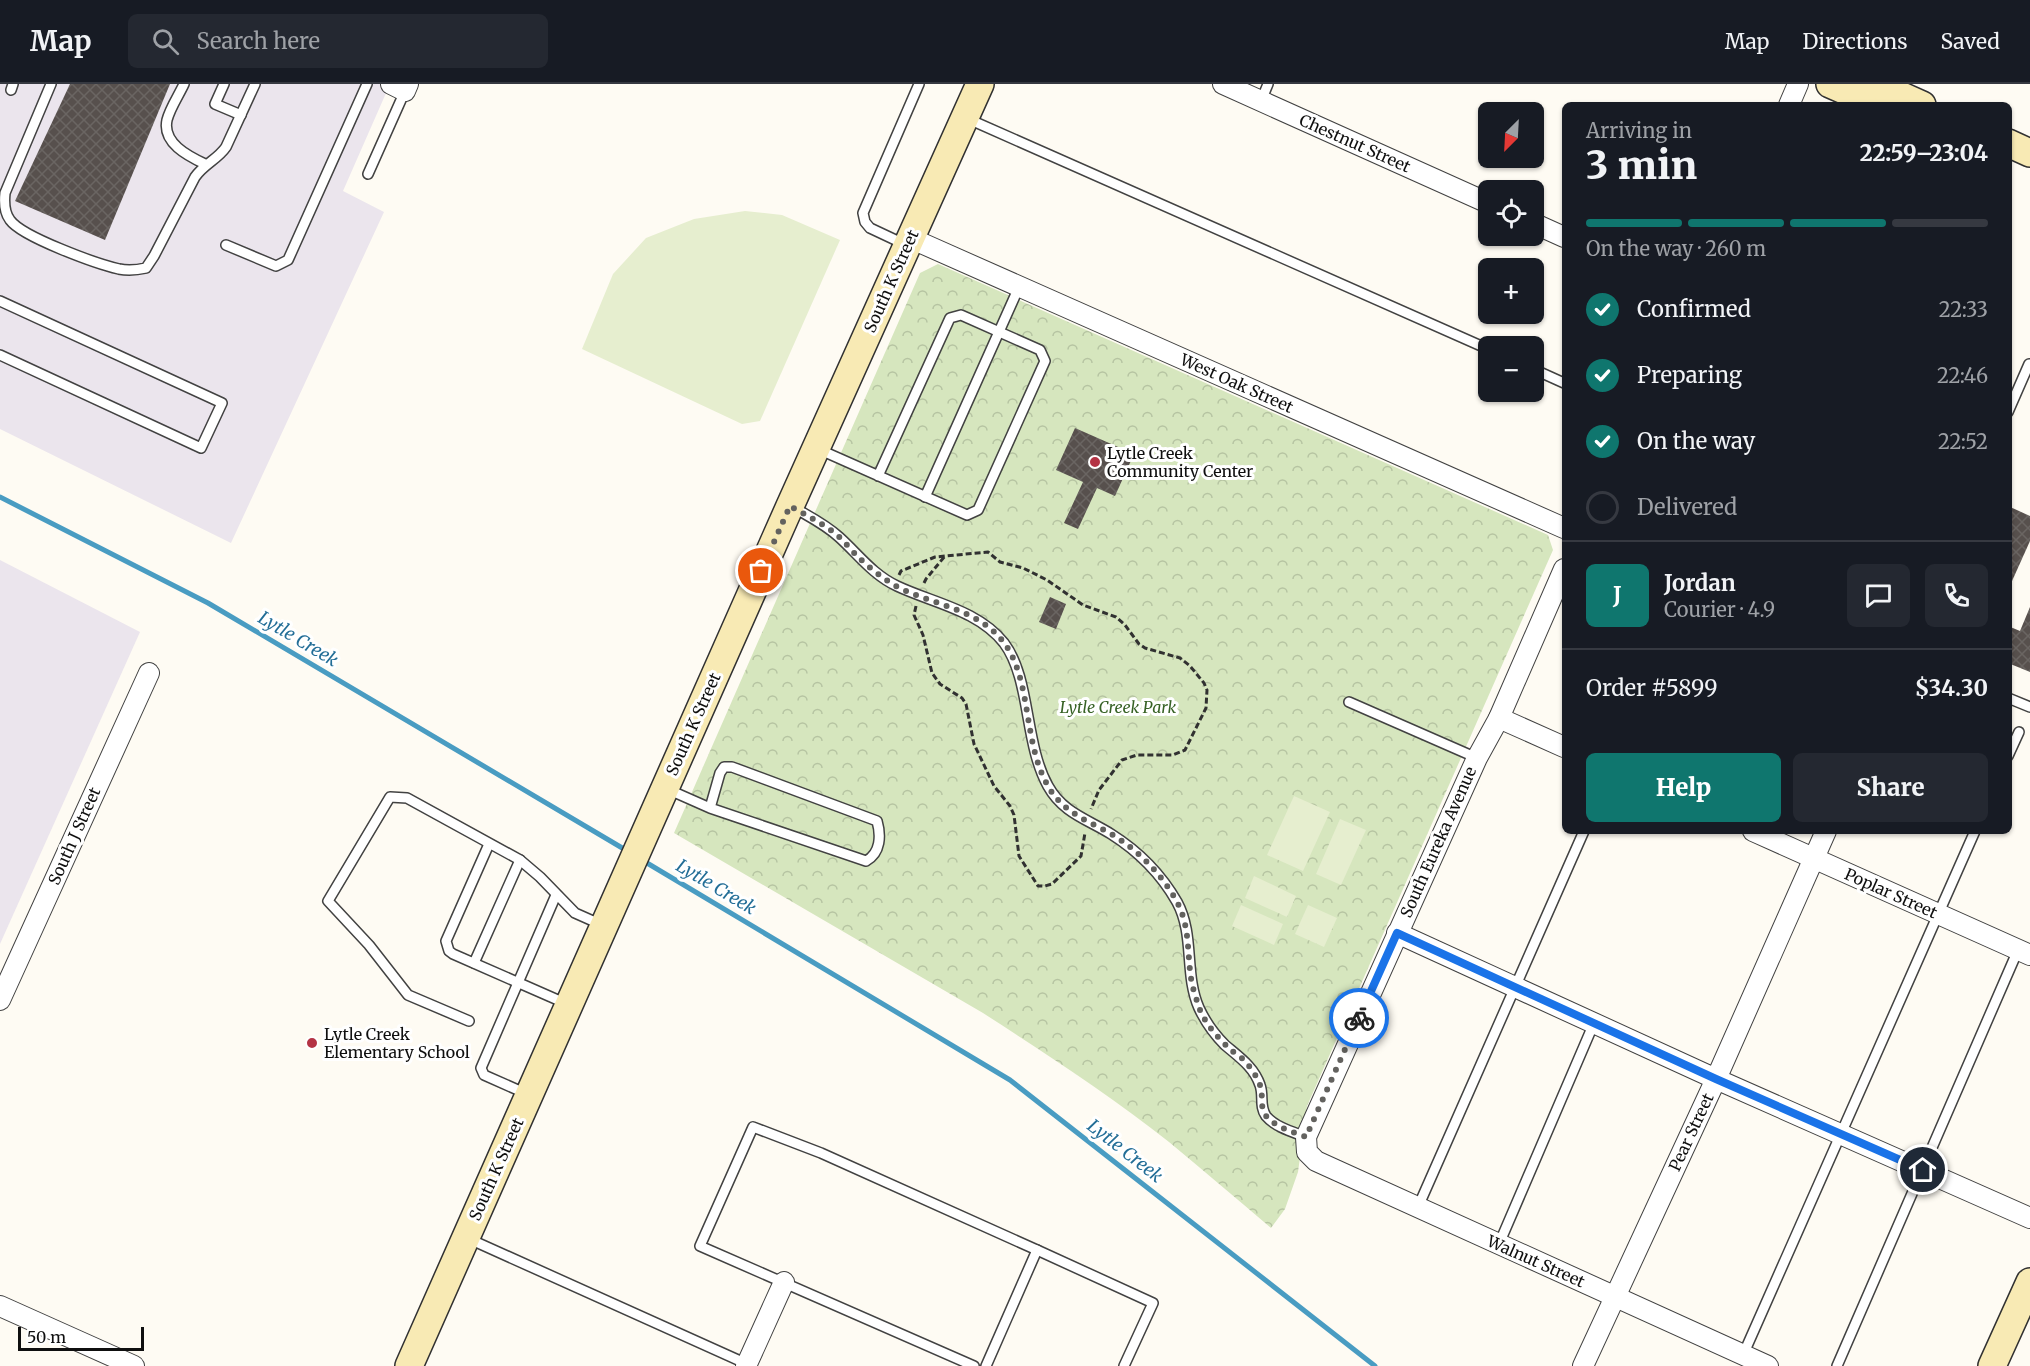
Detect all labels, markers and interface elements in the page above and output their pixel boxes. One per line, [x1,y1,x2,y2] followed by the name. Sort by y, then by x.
[128,14,548,68] search box
[30,23,92,59] text: Map
[149,25,182,58] icon: search
[197,27,320,55] text: Search here
[1725,28,1769,55] text: Map
[1802,28,1907,55] text: Directions
[1940,28,2000,55] text: Saved
[1478,102,1544,168] north arrow
[1478,102,1544,402] map controls
[1296,110,1414,177] street label: Chestnut Street
[1586,118,1692,143] text: Arriving in
[1860,139,1988,167] text: 22:59–23:04
[1586,141,1697,190] text: 3 min
[1478,180,1544,246] button: locate
[859,226,923,336] street label: South K Street
[1586,236,1766,261] text: On the way · 260 m
[1478,258,1544,324] button: +
[1586,293,1619,326] icon: check
[1637,295,1751,323] text: Confirmed
[1939,297,1988,322] text: 22:33
[1478,336,1544,402] button: −
[1177,349,1297,417] street label: West Oak Street
[1586,359,1619,392] icon: check
[1637,361,1742,389] text: Preparing
[1937,363,1988,388] text: 22:46
[1586,425,1619,458] icon: check
[1637,427,1755,455] text: On the way
[1938,429,1988,454] text: 22:52
[1107,443,1253,481] place label: Lytle Creek Community Center
[1088,455,1102,469] marker: Lytle Creek Community Center
[1637,493,1737,521] text: Delivered
[735,545,786,596] pin
[744,554,777,587] icon: bag
[1847,564,1910,627] button: chat
[1925,564,1988,627] button: phone
[1664,569,1736,597] text: Jordan
[1613,581,1622,609] text: J
[1664,597,1775,622] text: Courier · 4.9
[254,606,343,672] water label: Lytle Creek
[661,669,725,779] street label: South K Street
[1586,674,1718,702] text: Order #5899
[1915,674,1988,702] text: $34.30
[1060,697,1176,717] park label: Lytle Creek Park
[1586,753,1781,822] button: Help
[1793,753,1988,822] button: Share
[1396,763,1480,921] street label: South Eureka Avenue
[44,783,105,888] street label: South J Street
[672,854,761,920] water label: Lytle Creek
[1842,864,1941,923] street label: Poplar Street
[1329,988,1389,1048] courier
[1343,1002,1376,1035] icon: bike
[324,1024,470,1062] place label: Lytle Creek Elementary School
[305,1036,319,1050] marker: Lytle Creek Elementary School
[1664,1089,1718,1174] street label: Pear Street
[464,1114,528,1224] street label: South K Street
[1083,1114,1168,1187] water label: Lytle Creek
[1897,1144,1948,1195] pin
[1906,1153,1939,1186] icon: home
[1483,1230,1589,1292] street label: Walnut Street
[18,1324,144,1352] scale bar
[27,1327,66,1347] text: 50 m

